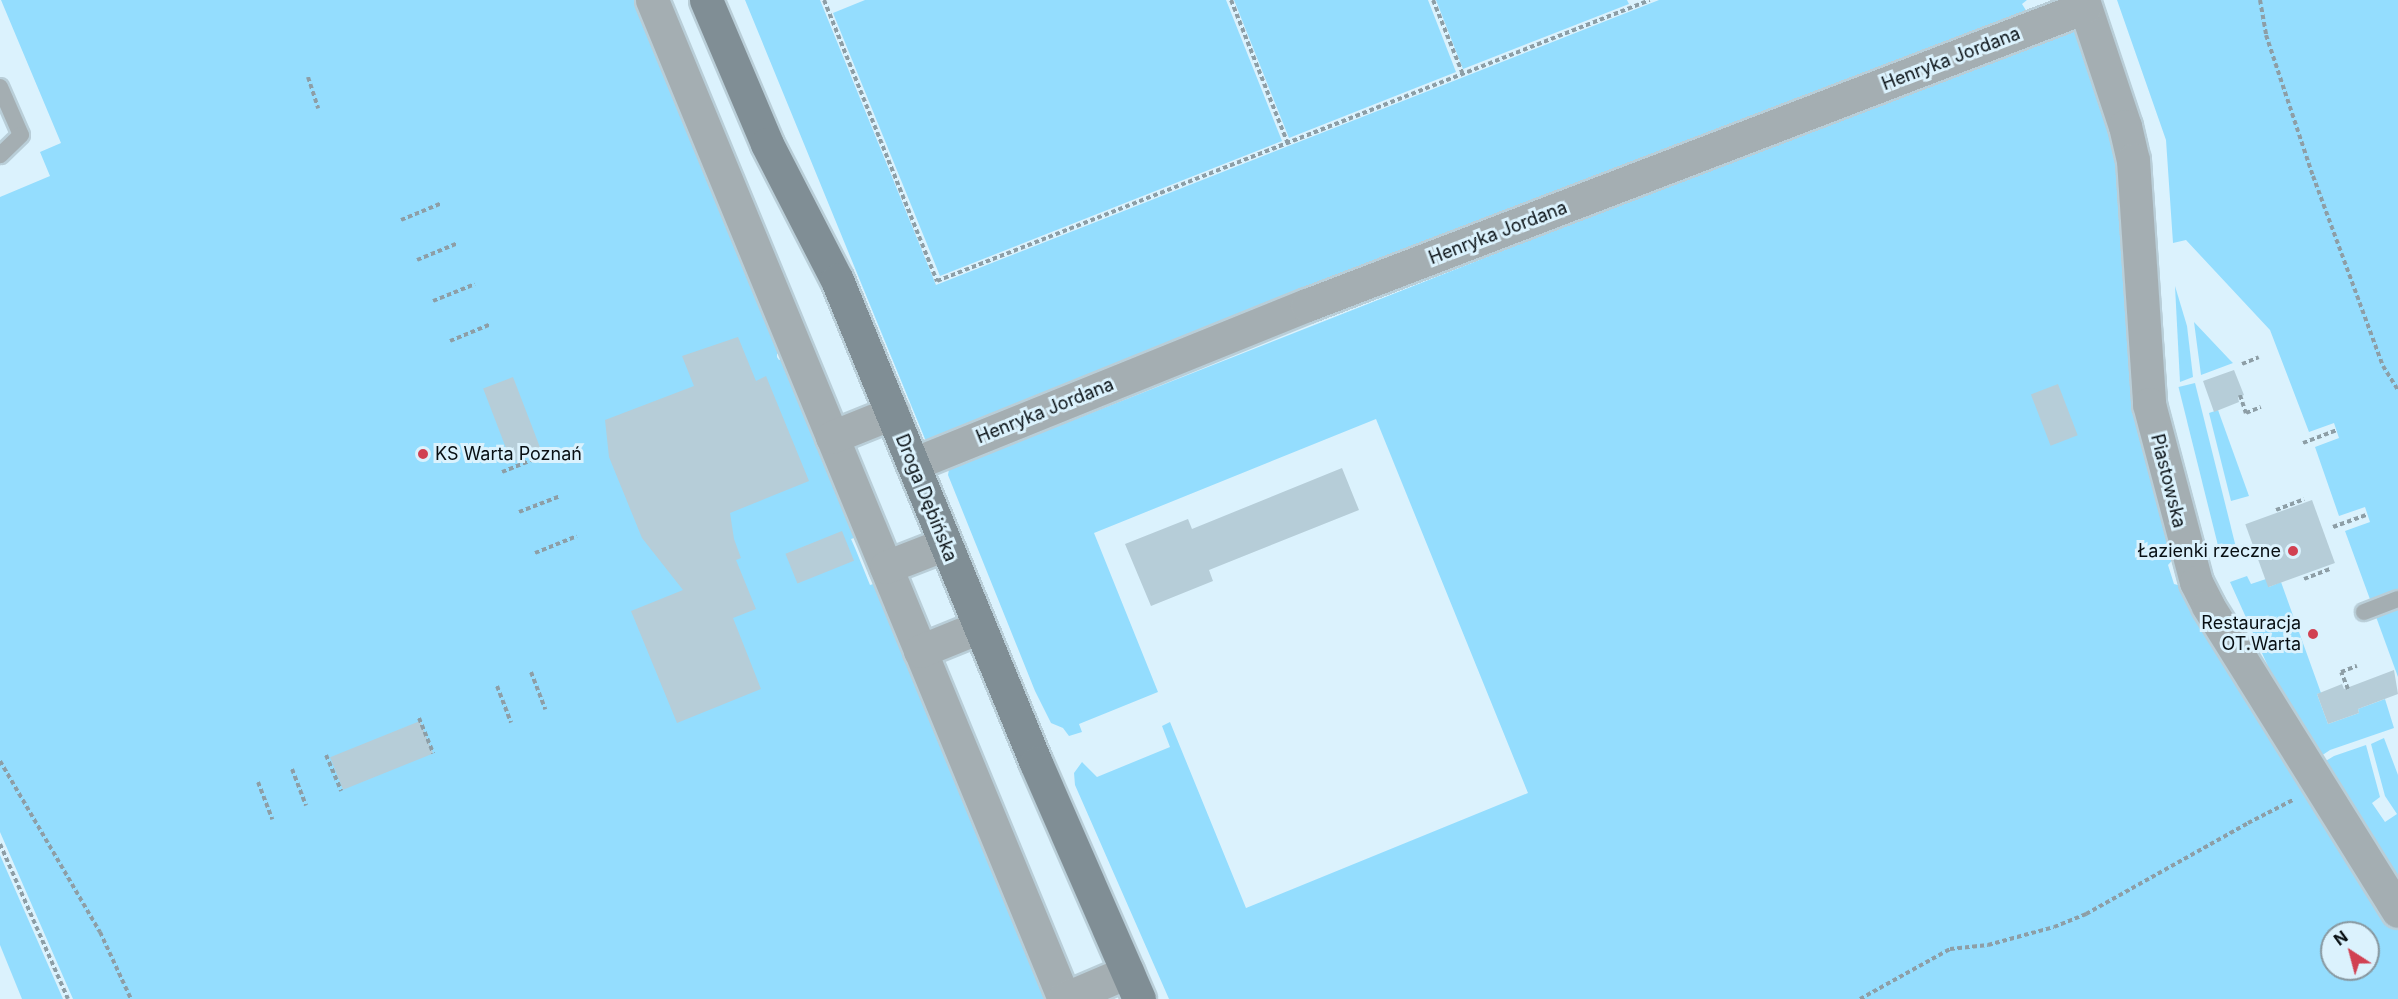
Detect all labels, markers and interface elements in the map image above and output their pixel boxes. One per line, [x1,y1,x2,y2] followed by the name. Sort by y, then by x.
[1879,23,2023,95] street label: Henryka Jordana
[1426,197,1570,269] street label: Henryka Jordana
[973,374,1117,448] street label: Henryka Jordana
[891,431,961,565] street label: Droga Dębińska
[2146,432,2190,530] street label: Piastowska
[435,443,582,465] place label: KS Warta Poznań
[416,447,430,461] marker: KS Warta Poznań
[2137,540,2281,562] place label: Łazienki rzeczne
[2286,544,2300,558] marker: Łazienki rzeczne
[2201,613,2301,656] place label: Restauracja OT.Warta
[2306,627,2320,641] marker: Restauracja OT.Warta
[2320,921,2380,981] north arrow
[2330,926,2351,950] text: N

